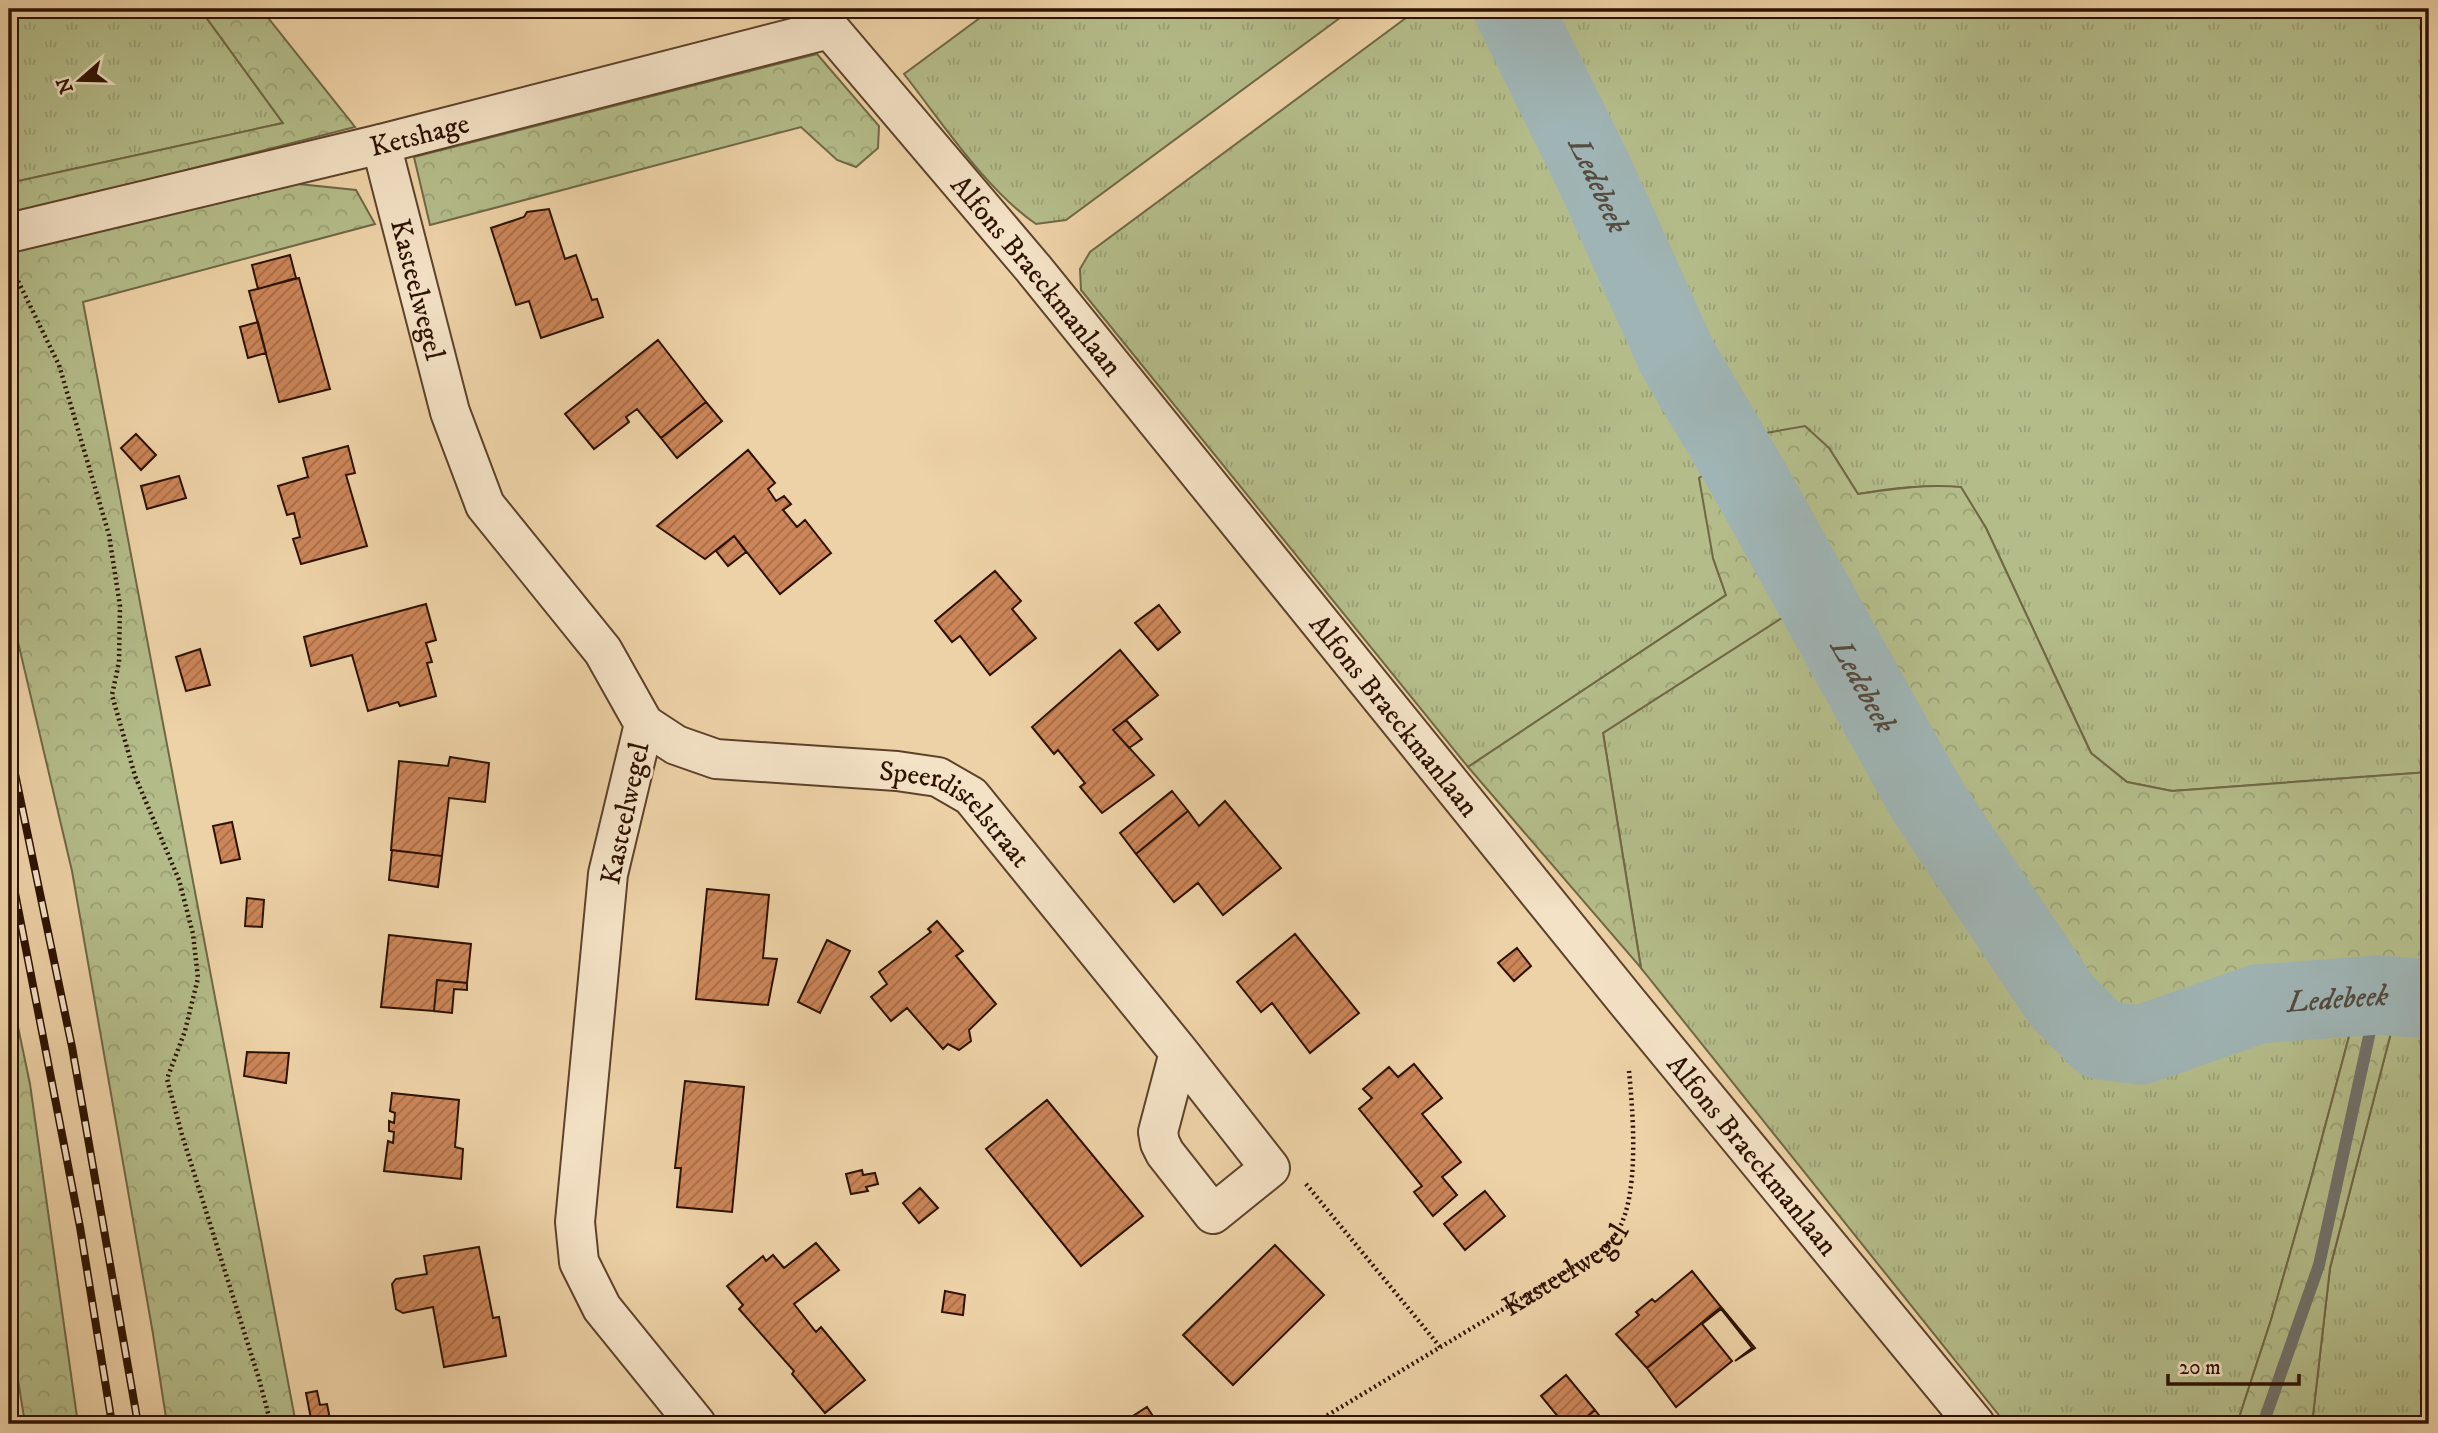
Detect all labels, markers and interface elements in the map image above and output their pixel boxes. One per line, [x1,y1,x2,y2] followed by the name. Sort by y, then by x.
[46,46,116,116] north arrow
[52,74,79,97] text: N
[367,106,473,165] street label: Ketshage
[1558,130,1636,240] water label: Ledebeek
[943,168,1130,384] street label: Alfons Braeckmanlaan
[382,215,452,364] street label: Kasteelwegel
[1301,608,1486,825] street label: Alfons Braeckmanlaan
[1821,631,1903,741] water label: Ledebeek
[593,738,658,888] street label: Kasteelwegel
[878,754,1038,875] street label: Speerdistelstraat
[2284,978,2390,1022] water label: Ledebeek
[1659,1048,1845,1264] street label: Alfons Braeckmanlaan
[1496,1217,1638,1325] street label: Kasteelwegel
[2168,1342,2300,1386] scale bar
[2179,1355,2221,1381] text: 20 m

